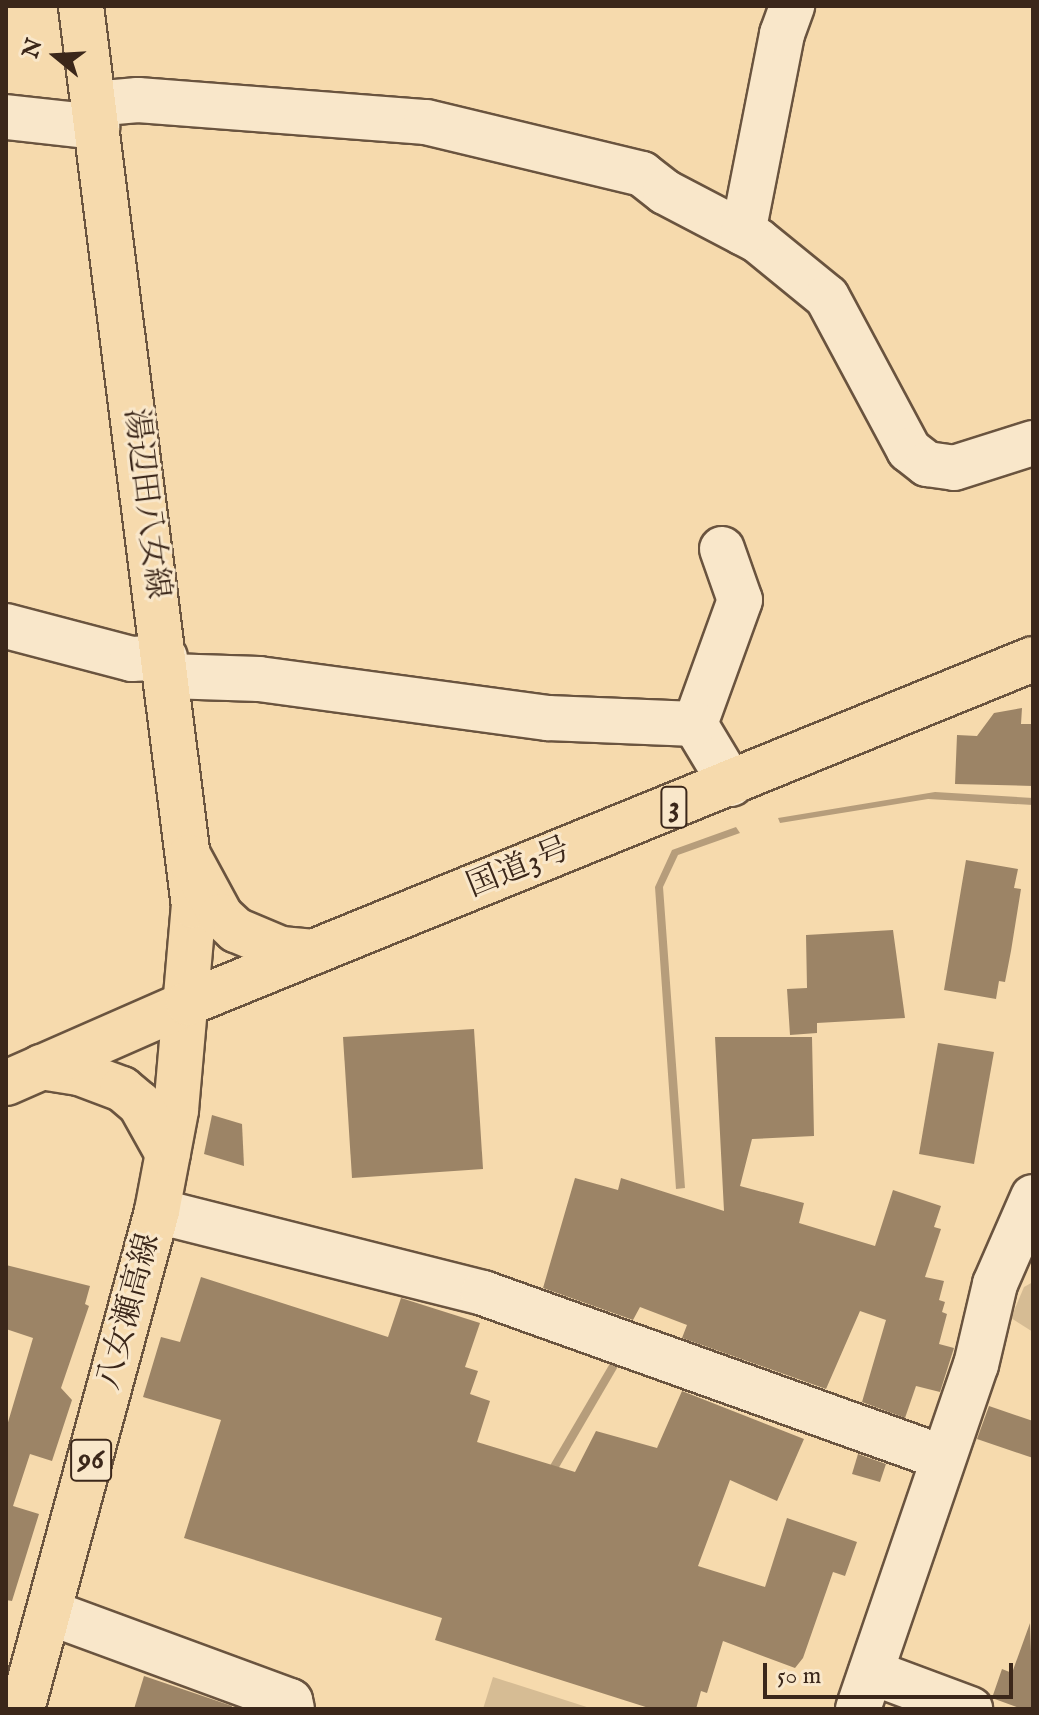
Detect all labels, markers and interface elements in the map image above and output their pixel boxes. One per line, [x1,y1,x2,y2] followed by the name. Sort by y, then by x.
[16,16,96,96] north arrow
[17,35,49,62] text: N
[114,406,176,602] street label: 湯辺田八女線
[660,781,688,833] road number: 3
[462,831,576,907] street label: 国道3号
[91,1230,169,1394] street label: 八女瀬高線
[69,1434,113,1486] road number: 96
[767,1647,1017,1697] scale bar
[777,1661,821,1692] text: 50 m

